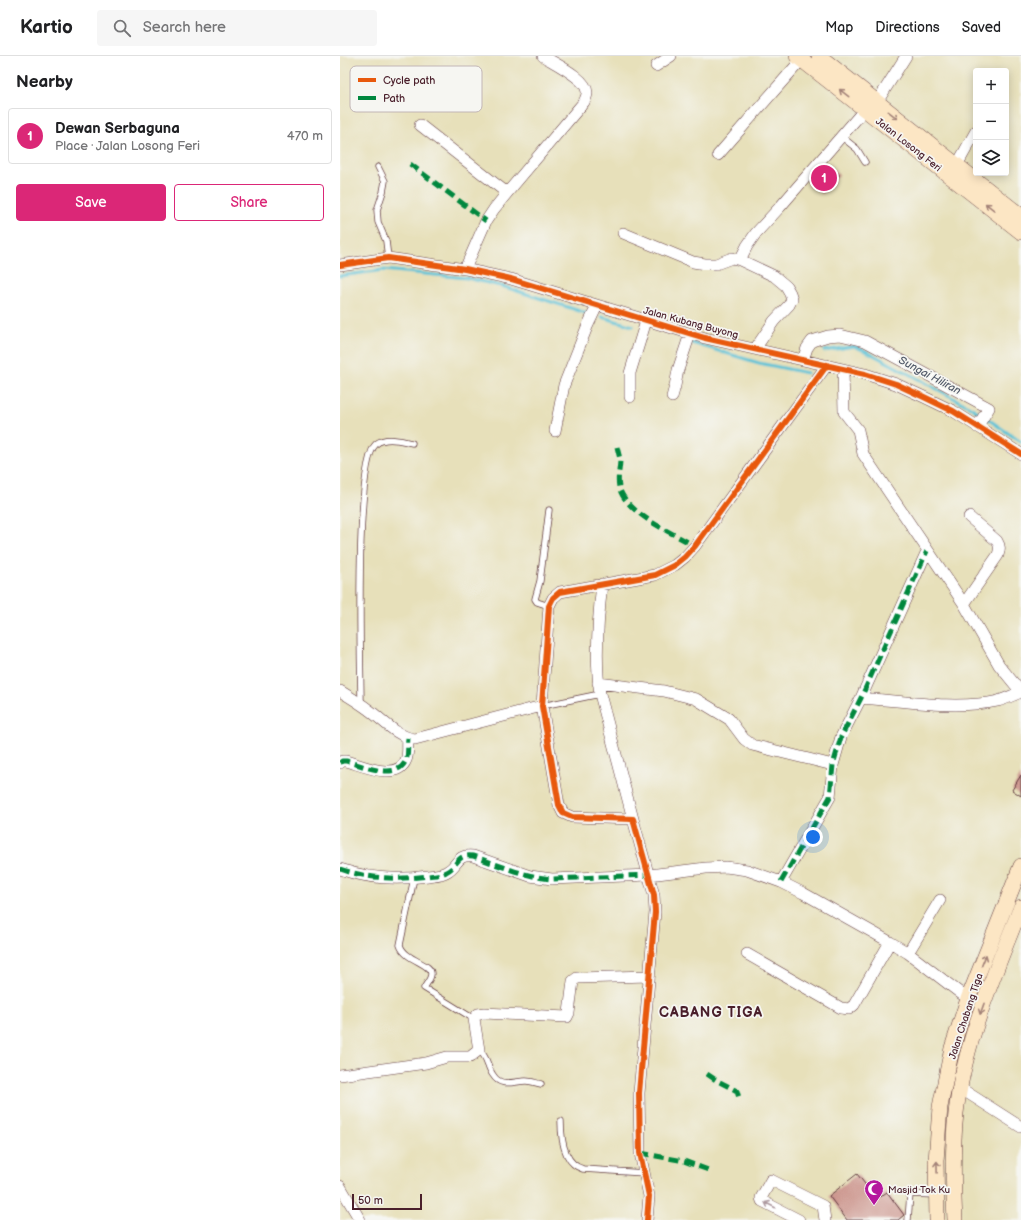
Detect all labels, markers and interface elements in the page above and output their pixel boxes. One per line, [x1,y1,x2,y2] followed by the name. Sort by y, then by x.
[97,10,377,46] search box
[20,16,73,39] text: Kartio
[111,17,133,39] icon: search
[143,18,226,37] text: Search here
[825,19,853,36] text: Map
[875,19,940,36] text: Directions
[962,19,1001,36] text: Saved
[350,66,482,112] legend
[973,68,1009,176] map controls
[973,68,1009,104] button: +
[16,72,73,92] text: Nearby
[383,74,435,87] text: Cycle path
[839,88,850,97] one-way arrow
[383,92,405,105] text: Path
[973,104,1009,140] button: −
[888,110,899,119] one-way arrow
[873,115,944,174] street label: Jalan Losong Feri
[55,119,180,138] text: Dewan Serbaguna
[27,128,33,144] text: 1
[287,128,323,144] text: 470 m
[55,138,200,154] text: Place · Jalan Losong Feri
[973,140,1009,176] button: layers
[811,163,837,193] pin: 1
[16,184,166,221] button: Save
[174,184,324,221] button: Share
[985,203,996,212] one-way arrow
[642,305,740,341] street label: Jalan Kubang Buyong
[896,354,963,397] water label: Sungai Hiliran
[803,827,823,847] your location
[980,954,988,966] one-way arrow
[946,972,986,1061] street label: Jalan Chabang Tiga
[977,1002,985,1014] one-way arrow
[659,1004,763,1021] district label: CABANG TIGA
[933,1161,940,1174] one-way arrow
[863,1178,885,1206] mosque icon: Masjid Tok Ku
[888,1184,950,1196] place label: Masjid Tok Ku
[352,1192,422,1211] scale bar
[358,1194,383,1207] text: 50 m
[764,1201,776,1208] one-way arrow

